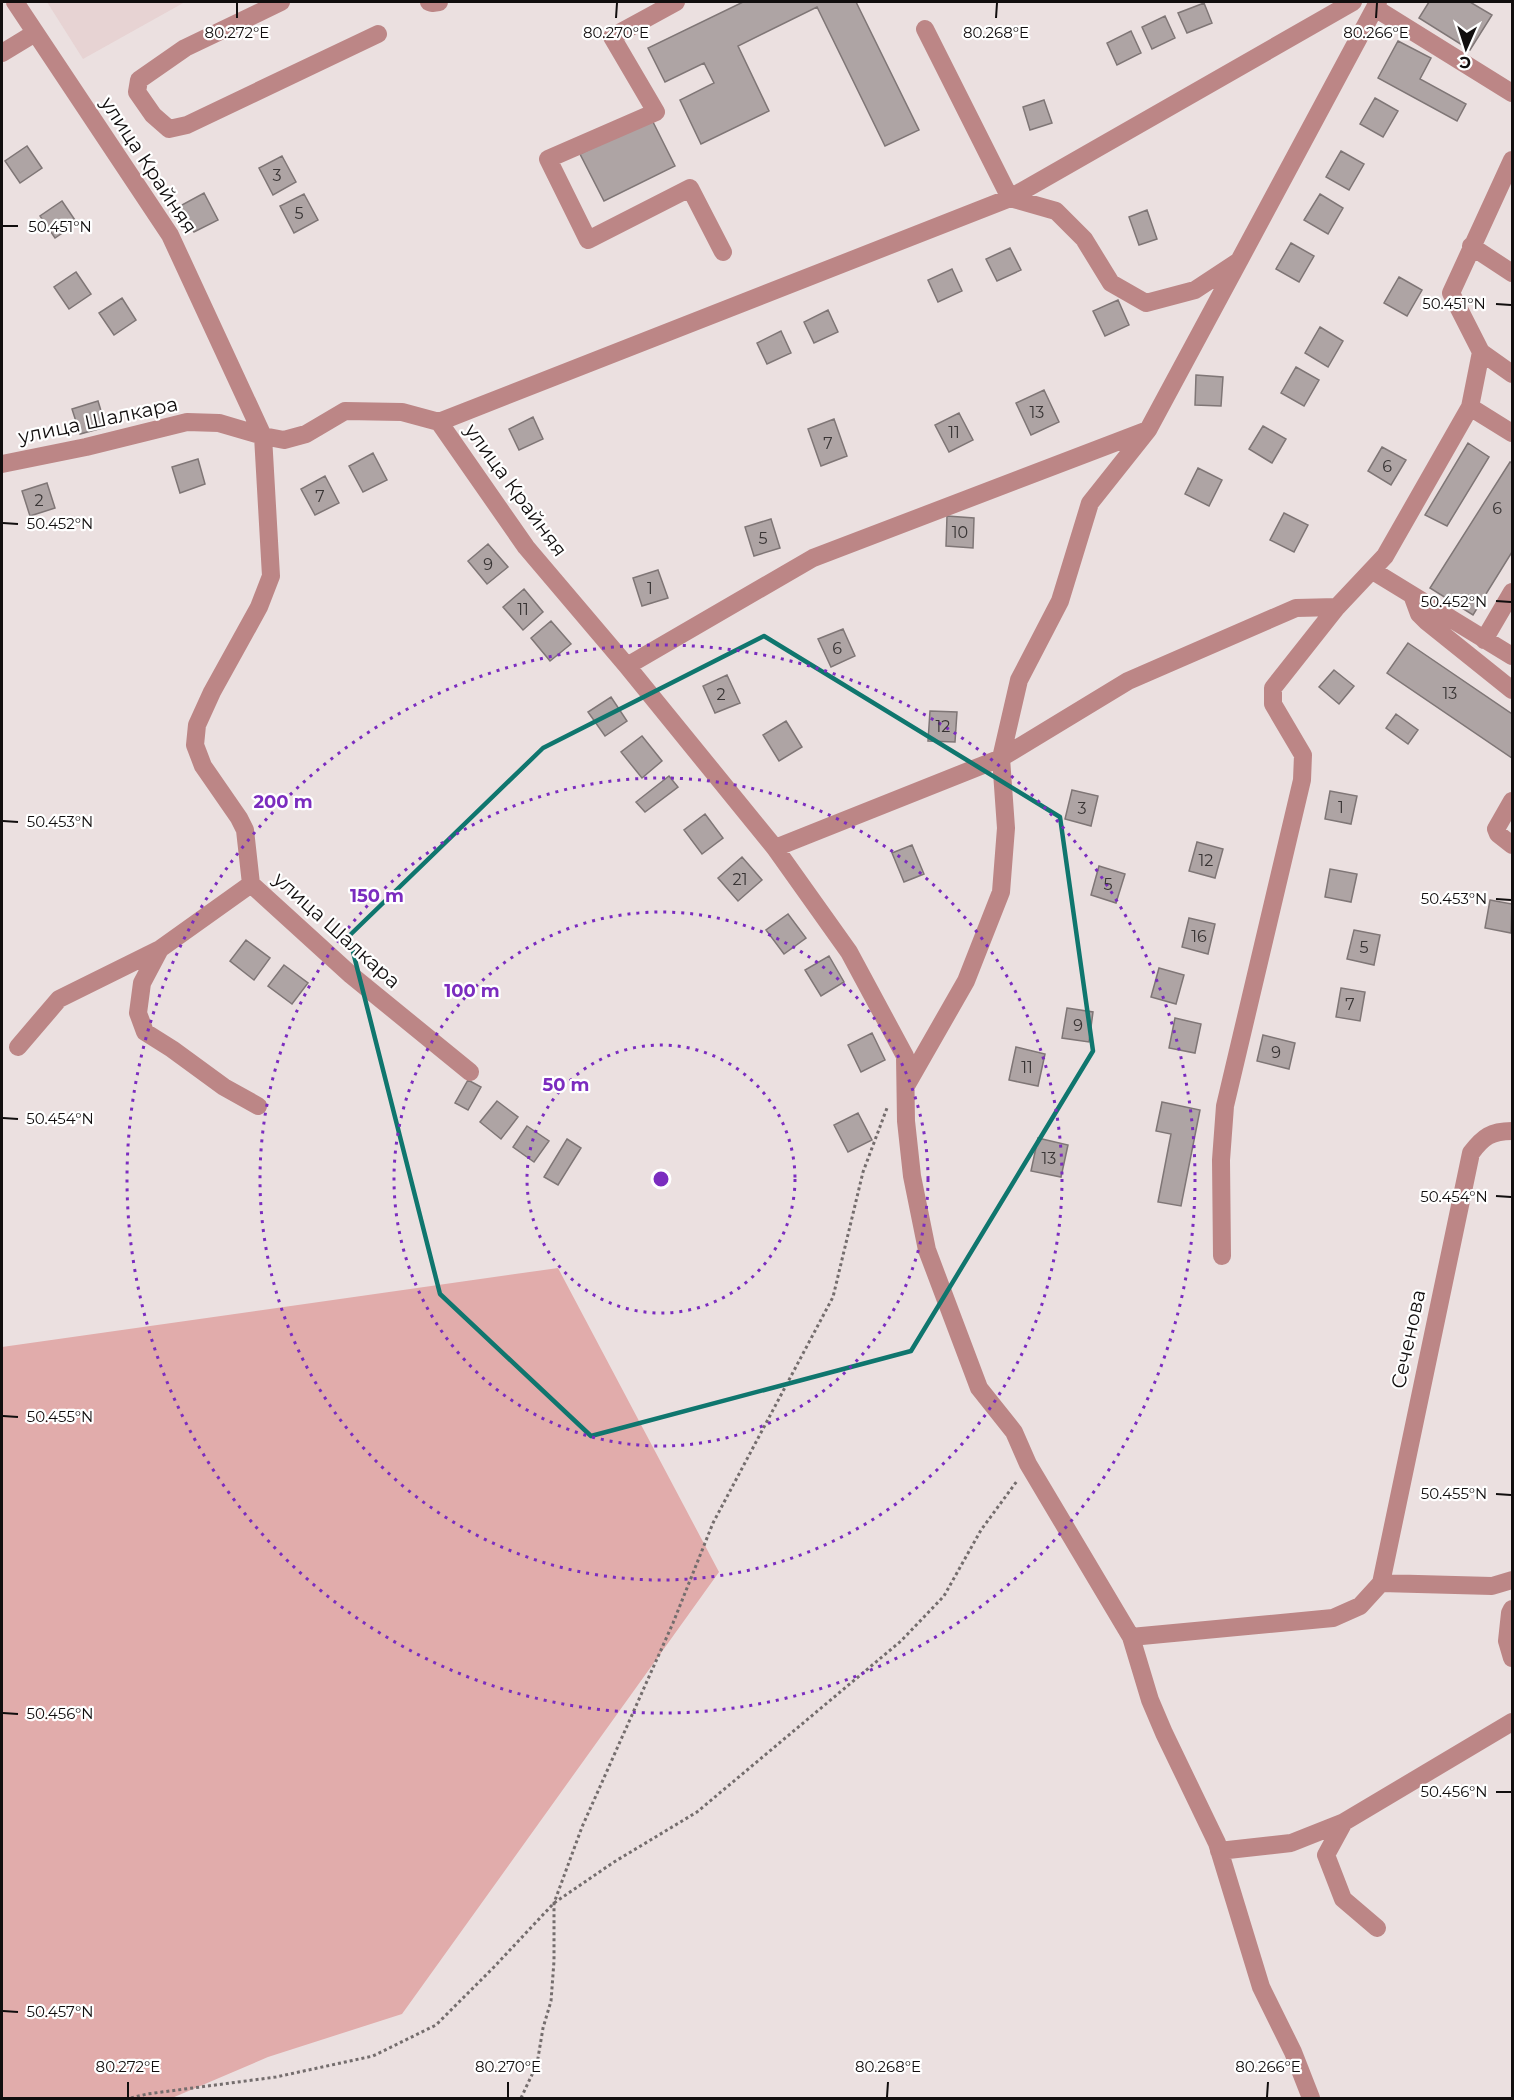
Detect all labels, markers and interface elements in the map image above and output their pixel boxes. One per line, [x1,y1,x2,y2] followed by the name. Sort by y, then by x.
[1436,18,1496,78] north arrow
[205,23,269,42] text: 80.272°E
[583,23,649,42] text: 80.270°E
[963,23,1029,42] text: 80.268°E
[1343,23,1409,42] text: 80.266°E
[1459,53,1472,72] text: С
[95,91,202,238] street label: улица Крайняя
[272,166,282,185] house number: 3
[294,204,304,223] house number: 5
[28,217,92,236] text: 50.451°N
[1422,294,1486,313] text: 50.451°N
[15,391,180,449] street label: улица Шалкара
[1030,403,1044,422] house number: 13
[459,418,572,561] street label: улица Крайняя
[948,423,960,442] house number: 11
[823,434,833,453] house number: 7
[1382,457,1392,476] house number: 6
[315,487,325,506] house number: 7
[34,491,44,510] house number: 2
[1492,499,1502,518] house number: 6
[27,514,93,533] text: 50.452°N
[952,523,968,542] house number: 10
[758,529,768,548] house number: 5
[483,555,493,574] house number: 9
[647,579,653,598] house number: 1
[1421,592,1487,611] text: 50.452°N
[517,600,529,619] house number: 11
[832,639,842,658] house number: 6
[1443,684,1457,703] house number: 13
[716,685,726,704] house number: 2
[936,717,950,736] house number: 12
[253,791,313,813] text: 200 m
[1338,798,1344,817] house number: 1
[1077,799,1087,818] house number: 3
[27,812,93,831] text: 50.453°N
[1199,851,1213,870] house number: 12
[268,866,405,993] street label: улица Шалкара
[733,870,747,889] house number: 21
[1103,875,1113,894] house number: 5
[350,885,404,907] text: 150 m
[1421,889,1487,908] text: 50.453°N
[1191,927,1207,946] house number: 16
[1359,938,1369,957] house number: 5
[444,980,500,1002] text: 100 m
[1345,995,1355,1014] house number: 7
[1073,1016,1083,1035] house number: 9
[1271,1043,1281,1062] house number: 9
[1021,1058,1033,1077] house number: 11
[543,1074,589,1096] text: 50 m
[26,1109,94,1128] text: 50.454°N
[1042,1149,1056,1168] house number: 13
[651,1169,671,1189] centre of rings
[1420,1187,1488,1206] text: 50.454°N
[1386,1287,1430,1391] street label: Сеченова
[27,1407,93,1426] text: 50.455°N
[1421,1484,1487,1503] text: 50.455°N
[27,1704,93,1723] text: 50.456°N
[1421,1782,1487,1801] text: 50.456°N
[27,2002,93,2021] text: 50.457°N
[96,2057,160,2076] text: 80.272°E
[475,2057,541,2076] text: 80.270°E
[855,2057,921,2076] text: 80.268°E
[1235,2057,1301,2076] text: 80.266°E

